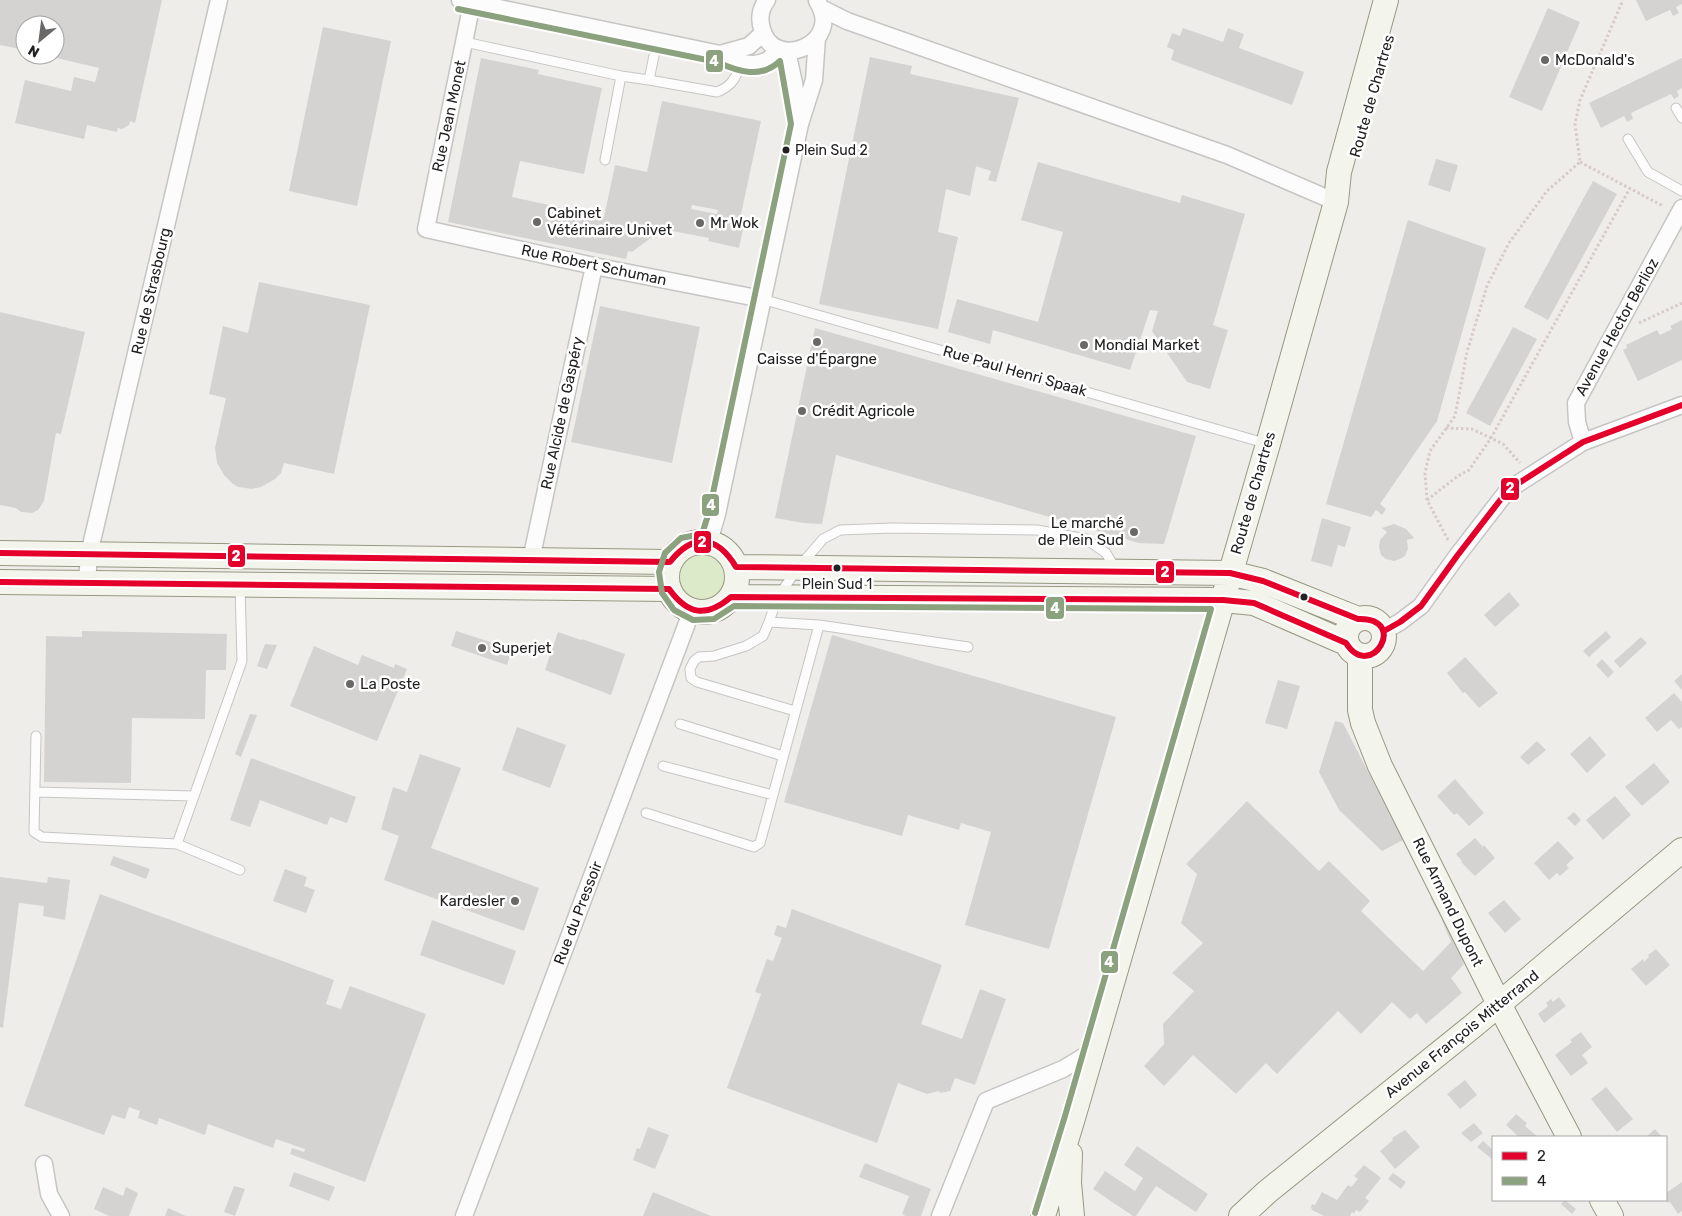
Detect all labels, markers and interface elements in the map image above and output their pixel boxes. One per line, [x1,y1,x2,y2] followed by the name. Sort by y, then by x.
[15,15,65,65] north arrow
[1346,32,1398,159] street label: Route de Chartres
[25,41,42,61] text: N
[705,49,724,73] line badge: 4
[1555,51,1635,69] place label: McDonald's
[709,53,719,70] text: 4
[1539,54,1551,66] marker: McDonald's
[428,58,470,173] street label: Rue Jean Monet
[795,142,868,159] place label: Plein Sud 2
[781,145,791,155] marker: Plein Sud 2
[547,204,672,239] place label: Cabinet Vétérinaire Univet
[710,214,759,232] place label: Mr Wok
[531,216,543,228] marker: Cabinet Vétérinaire Univet
[694,217,706,229] marker: Mr Wok
[128,226,174,356] street label: Rue de Strasbourg
[520,241,668,289] street label: Rue Robert Schuman
[1572,255,1663,399] street label: Avenue Hector Berlioz
[537,335,587,491] street label: Rue Alcide de Gaspéry
[811,336,823,348] marker: Caisse d'Épargne
[1094,336,1199,354] place label: Mondial Market
[1078,339,1090,351] marker: Mondial Market
[941,342,1089,400] street label: Rue Paul Henri Spaak
[757,350,877,368] place label: Caisse d'Épargne
[812,402,915,420] place label: Crédit Agricole
[796,405,808,417] marker: Crédit Agricole
[1227,429,1279,556] street label: Route de Chartres
[1500,477,1520,501] line badge: 2
[1505,480,1515,497] text: 2
[701,493,720,517] line badge: 4
[706,497,716,514] text: 4
[1038,514,1124,549] place label: Le marché de Plein Sud
[1128,526,1140,538] marker: Le marché de Plein Sud
[693,530,712,554] line badge: 2
[697,534,707,551] text: 2
[227,544,246,568] line badge: 2
[231,548,241,565] text: 2
[1155,560,1175,584] line badge: 2
[832,563,842,573] marker: Plein Sud 1
[1160,564,1170,581] text: 2
[802,576,872,593] place label: Plein Sud 1
[1299,592,1309,602] unlabelled marker
[1045,596,1065,620] line badge: 4
[1050,600,1060,617] text: 4
[492,639,552,657] place label: Superjet
[476,642,488,654] marker: Superjet
[360,675,420,693] place label: La Poste
[344,678,356,690] marker: La Poste
[1409,835,1487,970] street label: Rue Armand Dupont
[550,858,606,967] street label: Rue du Pressoir
[440,892,505,910] place label: Kardesler
[509,895,521,907] marker: Kardesler
[1100,950,1119,974] line badge: 4
[1104,954,1114,971] text: 4
[1381,966,1543,1102] street label: Avenue François Mitterrand
[1492,1136,1667,1201] legend
[1537,1147,1546,1165] text: 2
[1537,1172,1546,1190] text: 4

